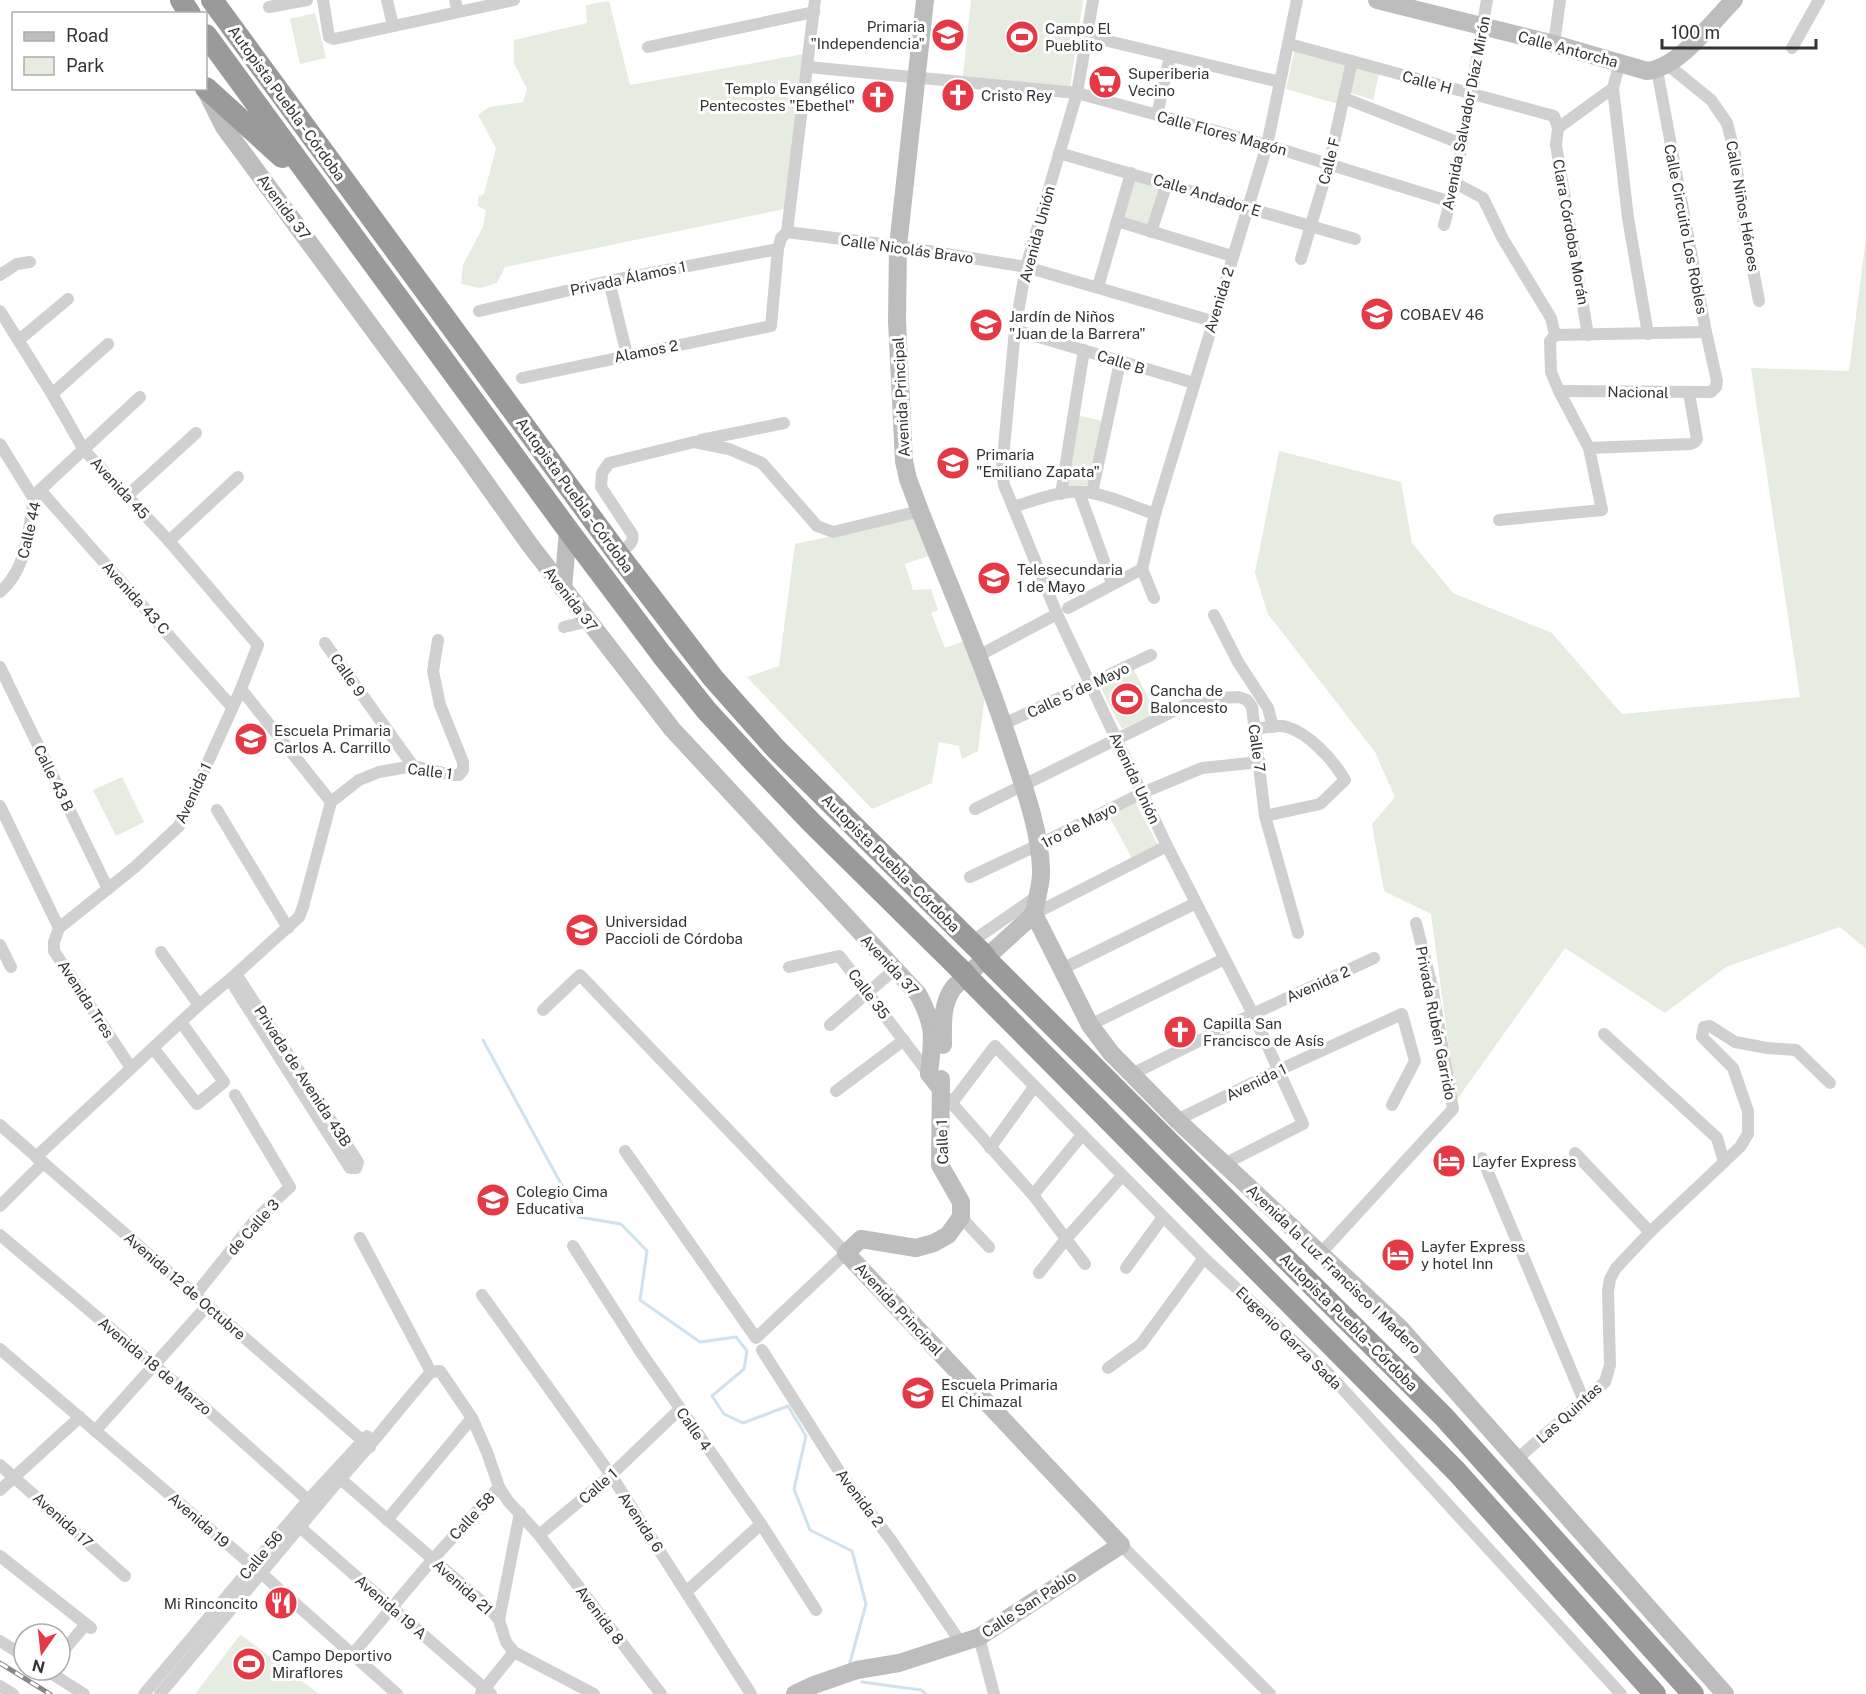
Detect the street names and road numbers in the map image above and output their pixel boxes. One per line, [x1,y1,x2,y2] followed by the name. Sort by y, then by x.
[1439,15,1493,211] street label: Avenida Salvador Díaz Mirón
[225,22,349,184] street label: Autopista Puebla - Córdoba
[1516,27,1620,71] street label: Calle Antorcha
[1400,67,1454,97] street label: Calle H
[1155,107,1289,159] street label: Calle Flores Magón
[1315,136,1343,186] street label: Calle F
[1723,139,1763,273] street label: Calle Niños Héroes
[1661,143,1711,315] street label: Calle Circuito Los Robles
[1550,158,1592,306] street label: Clara Córdoba Morán
[254,171,314,243] street label: Avenida 37
[1151,171,1263,219] street label: Calle Andador E
[1016,184,1058,284] street label: Avenida Unión
[839,231,975,267] street label: Calle Nicolás Bravo
[569,257,687,299] street label: Privada Álamos 1
[1201,265,1237,335] street label: Avenida 2
[612,336,680,366] street label: Alamos 2
[889,336,913,458] street label: Avenida Principal
[1095,347,1147,377] street label: Calle B
[1607,383,1669,401] street label: Nacional
[513,414,637,576] street label: Autopista Puebla - Córdoba
[87,454,153,522] street label: Avenida 45
[14,500,44,560] street label: Calle 44
[99,558,173,638] street label: Avenida 43 C
[541,563,601,635] street label: Avenida 37
[327,650,369,700] street label: Calle 9
[1024,659,1132,721] street label: Calle 5 de Mayo
[1245,723,1269,773] street label: Calle 7
[1106,730,1164,826] street label: Avenida Unión
[31,742,77,814] street label: Calle 43 B
[172,760,214,826] street label: Avenida 1
[407,760,453,782] street label: Calle 1
[819,791,963,935] street label: Autopista Puebla - Córdoba
[1038,799,1120,851] street label: 1ro de Mayo
[857,931,923,999] street label: Avenida 37
[1413,945,1459,1101] street label: Privada Rubén Garrido
[55,957,117,1041] street label: Avenida Tres
[1284,962,1353,1006] street label: Avenida 2
[845,966,893,1022] street label: Calle 35
[251,1002,355,1150] street label: Privada de Avenida 43B
[1223,1060,1289,1104] street label: Avenida 1
[933,1119,951,1165] street label: Calle 1
[1243,1181,1425,1357] street label: Avenida la Luz Francisco I Madero
[223,1195,283,1259] street label: de Calle 3
[121,1229,249,1343] street label: Avenida 12 de Octubre
[1277,1250,1421,1394] street label: Autopista Puebla - Córdoba
[852,1259,946,1359] street label: Avenida Principal
[1233,1283,1345,1393] street label: Eugenio Garza Sada
[95,1314,215,1418] street label: Avenida 18 de Marzo
[1533,1379,1605,1447] street label: Las Quintas
[673,1404,715,1454] street label: Calle 4
[575,1465,621,1507] street label: Calle 1
[833,1466,887,1530] street label: Avenida 2
[30,1489,96,1551] street label: Avenida 17
[165,1489,233,1551] street label: Avenida 19
[446,1489,498,1543] street label: Calle 58
[615,1489,667,1555] street label: Avenida 6
[236,1527,286,1583] street label: Calle 56
[430,1556,496,1618] street label: Avenida 21
[979,1567,1079,1641] street label: Calle San Pablo
[352,1571,430,1643] street label: Avenida 19 A
[573,1582,627,1648] street label: Avenida 8

